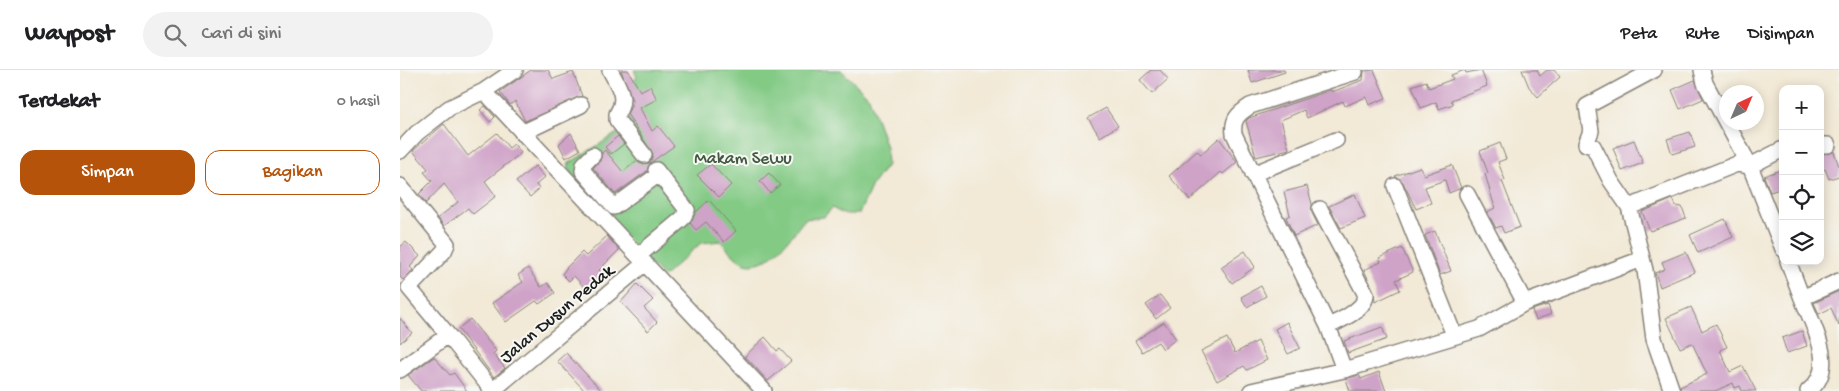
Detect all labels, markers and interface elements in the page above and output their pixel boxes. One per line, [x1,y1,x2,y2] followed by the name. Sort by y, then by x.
[143,12,493,57] search box
[25,20,113,49] text: Waypost
[161,21,189,49] icon: search
[201,23,282,46] text: Cari di sini
[1621,24,1657,45] text: Peta
[1685,24,1720,45] text: Rute
[1748,24,1814,45] text: Disimpan
[1719,85,1764,130] north arrow
[1779,85,1824,265] map controls
[1779,85,1824,130] button: +
[20,90,99,115] text: Terdekat
[337,93,380,112] text: 0 hasil
[1779,130,1824,175] button: −
[694,149,792,170] park label: Makam Sewu
[20,150,195,195] button: Simpan
[205,150,380,195] button: Bagikan
[1779,175,1824,220] button: locate
[1779,220,1824,265] button: layers
[496,260,620,369] street label: Jalan Dusun Pedak

